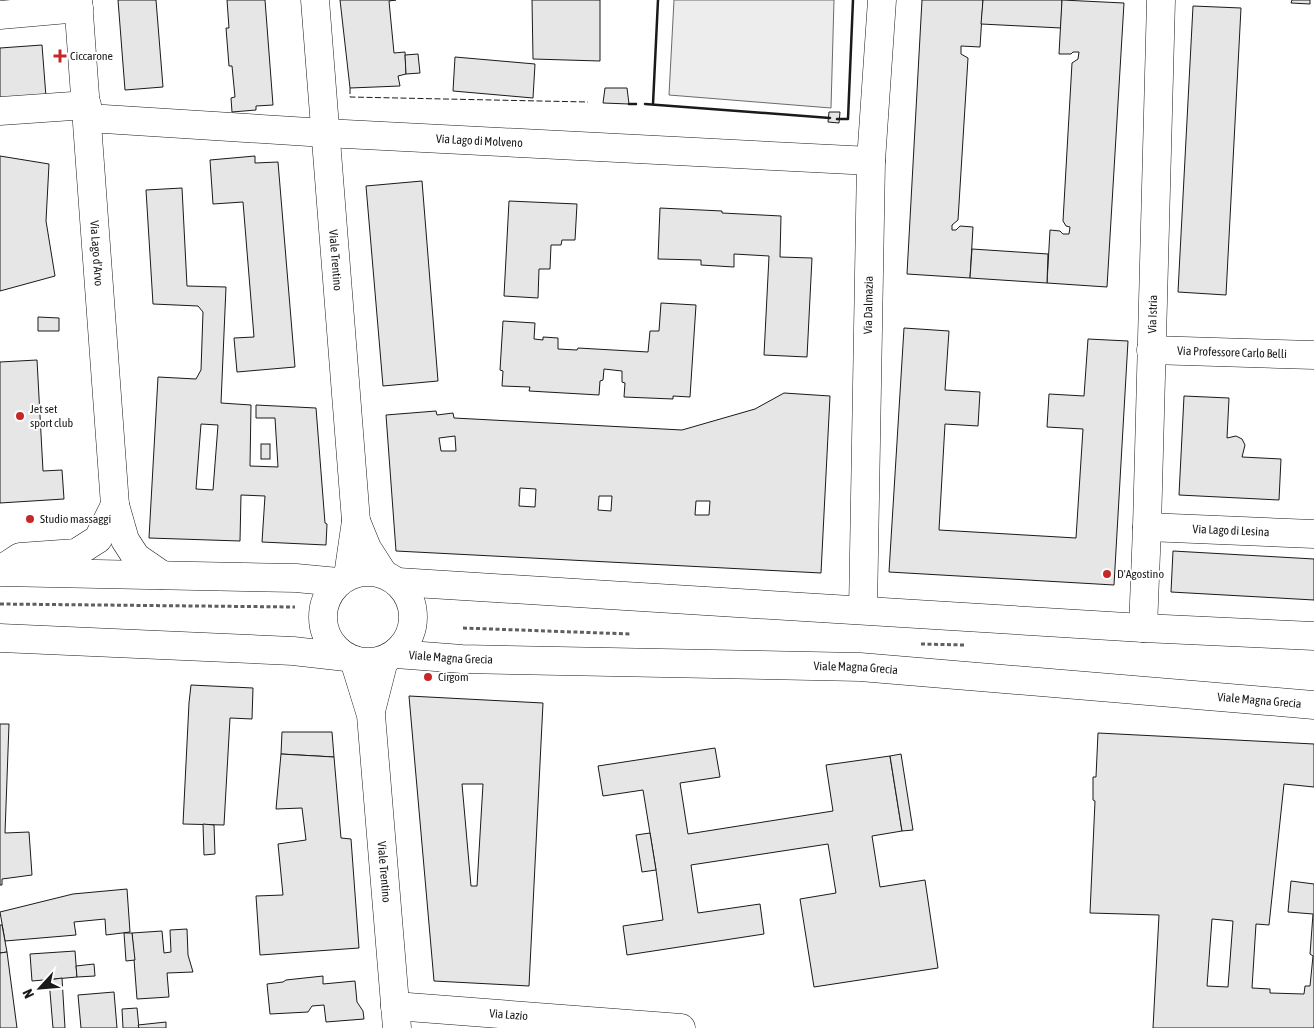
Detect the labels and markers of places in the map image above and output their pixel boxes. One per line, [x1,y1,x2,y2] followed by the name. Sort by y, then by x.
[70,49,113,63] place label: Ciccarone
[54,50,66,62] marker: Ciccarone
[30,402,74,430] place label: Jet set sport club
[14,410,26,422] marker: Jet set sport club
[40,512,111,526] place label: Studio massaggi
[24,513,36,525] marker: Studio massaggi
[1117,567,1164,581] place label: D'Agostino
[1101,568,1113,580] marker: D'Agostino
[438,670,469,684] place label: Cirgom
[422,671,434,683] marker: Cirgom

